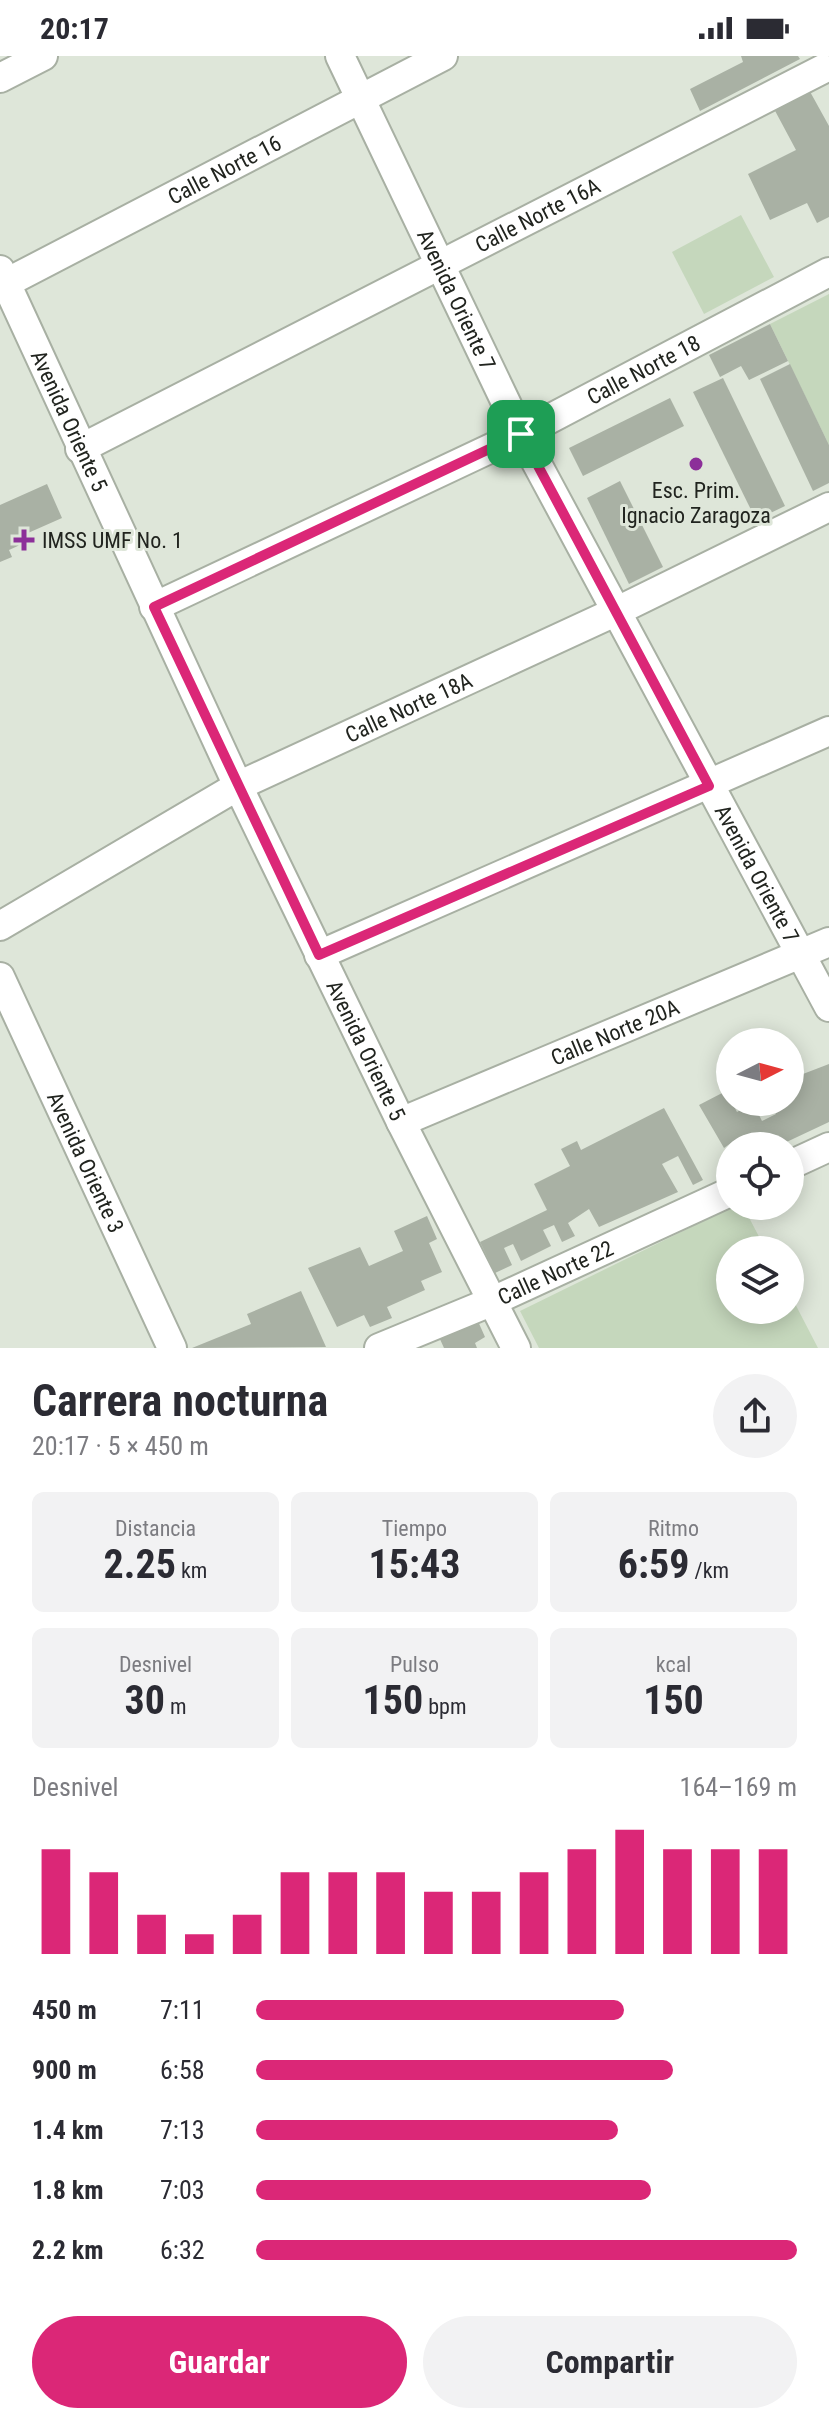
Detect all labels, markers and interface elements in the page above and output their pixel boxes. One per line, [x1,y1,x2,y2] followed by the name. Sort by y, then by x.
[40,11,109,46] text: 20:17
[163,130,285,209] street label: Calle Norte 16
[471,173,604,257] street label: Calle Norte 16A
[412,225,501,374] street label: Avenida Oriente 7
[583,330,704,410] street label: Calle Norte 18
[26,346,113,495] street label: Avenida Oriente 5
[487,400,555,468] pin
[499,412,543,456] icon: arrive
[687,455,705,473] marker: Esc. Prim. Ignacio Zaragoza
[621,478,771,528] place label: Esc. Prim. Ignacio Zaragoza
[42,528,183,553] place label: IMSS UMF No. 1
[13,529,35,551] marker: IMSS UMF No. 1
[341,667,476,747] street label: Calle Norte 18A
[710,800,804,947] street label: Avenida Oriente 7
[322,976,411,1124] street label: Avenida Oriente 5
[547,994,683,1070] street label: Calle Norte 20A
[716,1028,804,1116] north arrow
[716,1028,804,1324] map controls
[42,1088,129,1237] street label: Avenida Oriente 3
[716,1132,804,1220] button: locate
[494,1235,617,1310] street label: Calle Norte 22
[716,1236,804,1324] button: layers
[713,1374,797,1458] button: share
[32,1375,328,1427] text: Carrera nocturna
[32,1431,209,1461] text: 20:17 · 5 × 450 m
[115,1516,196,1541] text: Distancia
[382,1516,447,1541] text: Tiempo
[648,1516,699,1541] text: Ritmo
[104,1541,176,1588] text: 2.25
[369,1541,460,1588] text: 15:43
[618,1541,689,1588] text: 6:59
[176,1558,207,1583] text: km
[689,1558,729,1583] text: /km
[119,1652,192,1677] text: Desnivel
[390,1652,439,1677] text: Pulso
[656,1652,691,1677] text: kcal
[124,1677,165,1724] text: 30
[363,1677,423,1724] text: 150
[643,1677,704,1724] text: 150
[165,1694,187,1719] text: m
[423,1694,466,1719] text: bpm
[32,1772,119,1802] text: Desnivel
[680,1772,797,1802] text: 164–169 m
[32,1995,97,2025] text: 450 m
[160,1995,205,2025] text: 7:11
[32,2055,97,2085] text: 900 m
[160,2055,205,2085] text: 6:58
[32,2115,104,2145] text: 1.4 km
[160,2115,205,2145] text: 7:13
[32,2175,104,2205] text: 1.8 km
[160,2175,205,2205] text: 7:03
[32,2235,104,2265] text: 2.2 km
[160,2235,205,2265] text: 6:32
[32,2316,407,2408] button: Guardar
[423,2316,797,2408] button: Compartir

